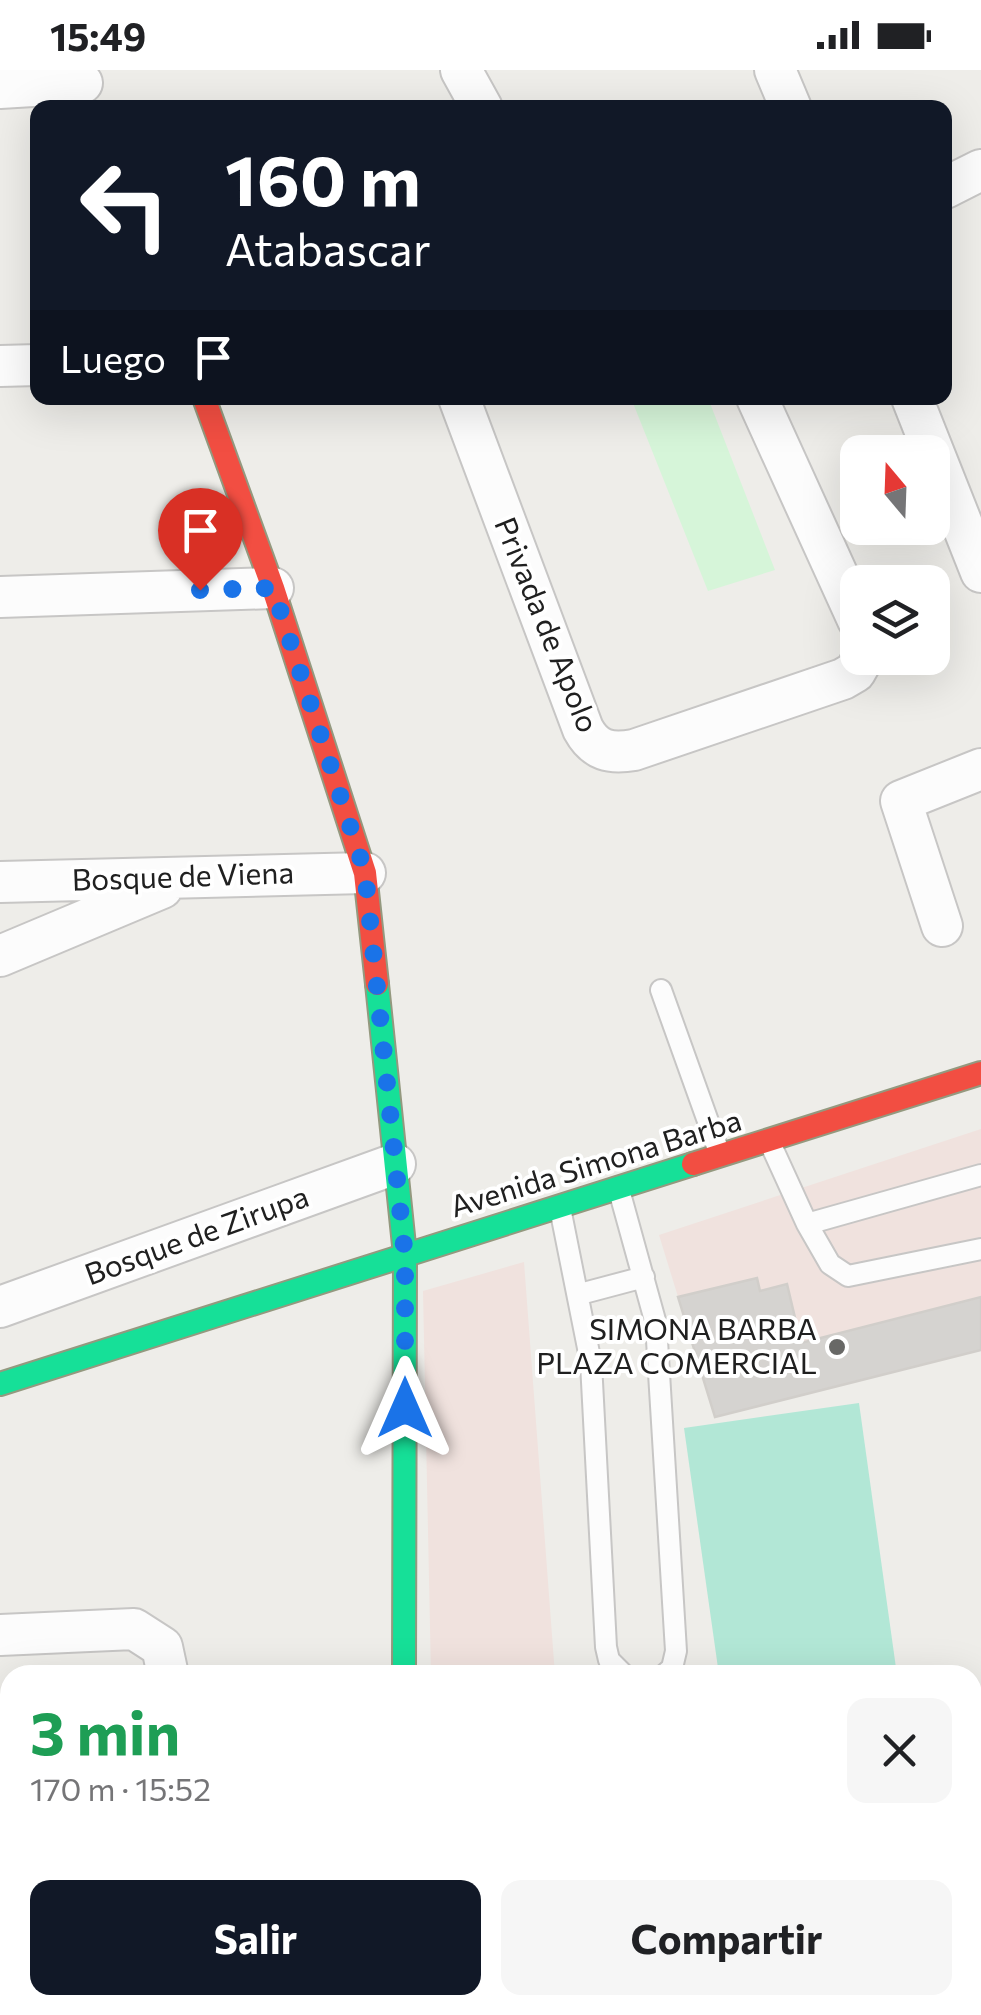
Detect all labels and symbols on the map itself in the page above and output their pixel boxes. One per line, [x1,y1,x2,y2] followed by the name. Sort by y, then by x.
[840,435,950,545] north arrow
[158,488,243,591] pin
[488,511,608,737] street label: Privada de Apolo
[71,852,295,897] street label: Bosque de Viena
[445,1100,745,1224] street label: Avenida Simona Barba
[79,1176,313,1291] street label: Bosque de Zirupa
[536,1309,817,1380] place label: SIMONA BARBA PLAZA COMERCIAL
[826,1336,848,1358] marker: SIMONA BARBA PLAZA COMERCIAL
[353,1356,457,1460] position arrow

